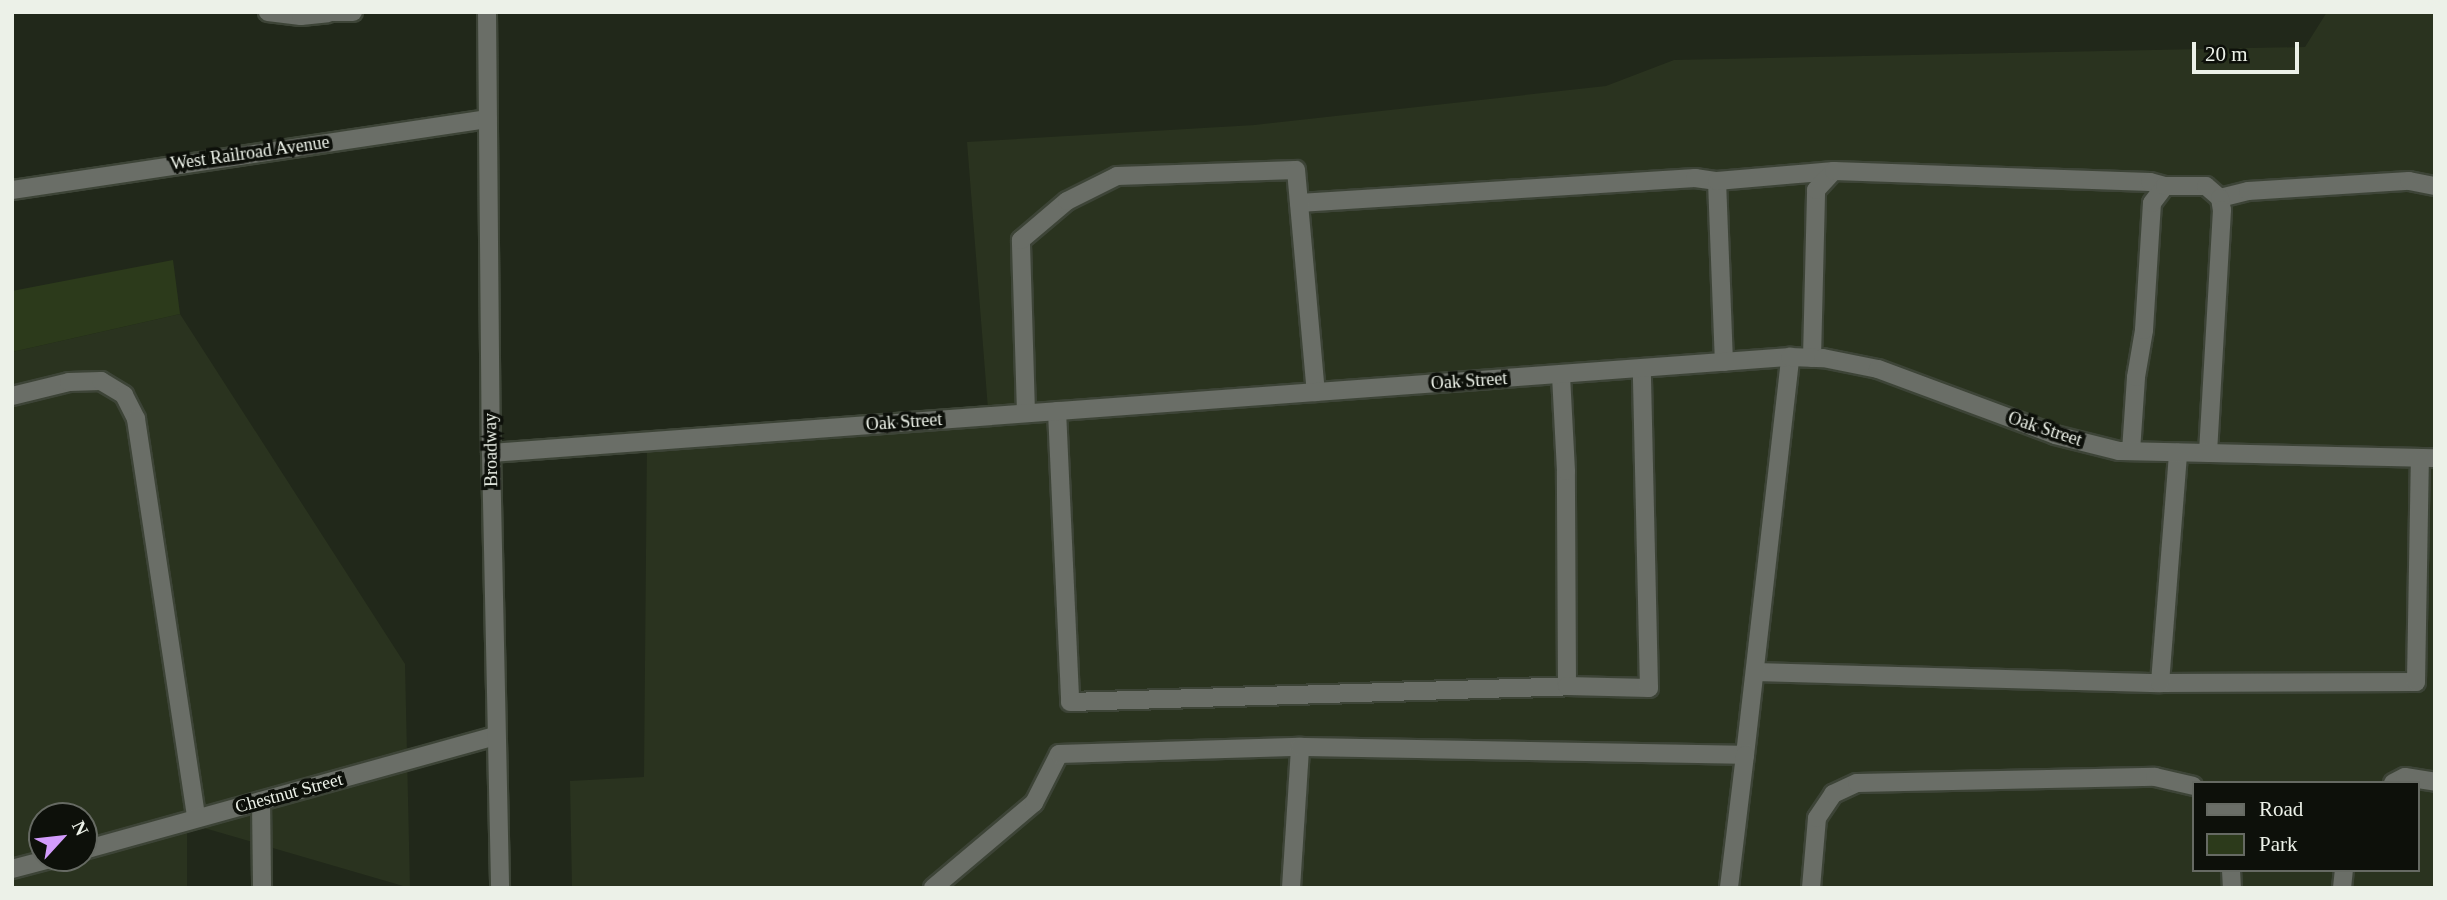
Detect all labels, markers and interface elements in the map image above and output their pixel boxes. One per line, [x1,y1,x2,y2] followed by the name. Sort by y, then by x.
[2195,28,2302,72] scale bar
[2205,42,2248,66] text: 20 m
[169,131,331,175] street label: West Railroad Avenue
[1430,368,1508,394] street label: Oak Street
[2005,407,2085,451] street label: Oak Street
[865,409,943,435] street label: Oak Street
[480,413,502,487] street label: Broadway
[233,768,345,818] street label: Chestnut Street
[2192,781,2419,872] legend
[2259,797,2303,821] text: Road
[28,802,98,872] north arrow
[68,817,93,839] text: N
[2259,832,2298,856] text: Park

